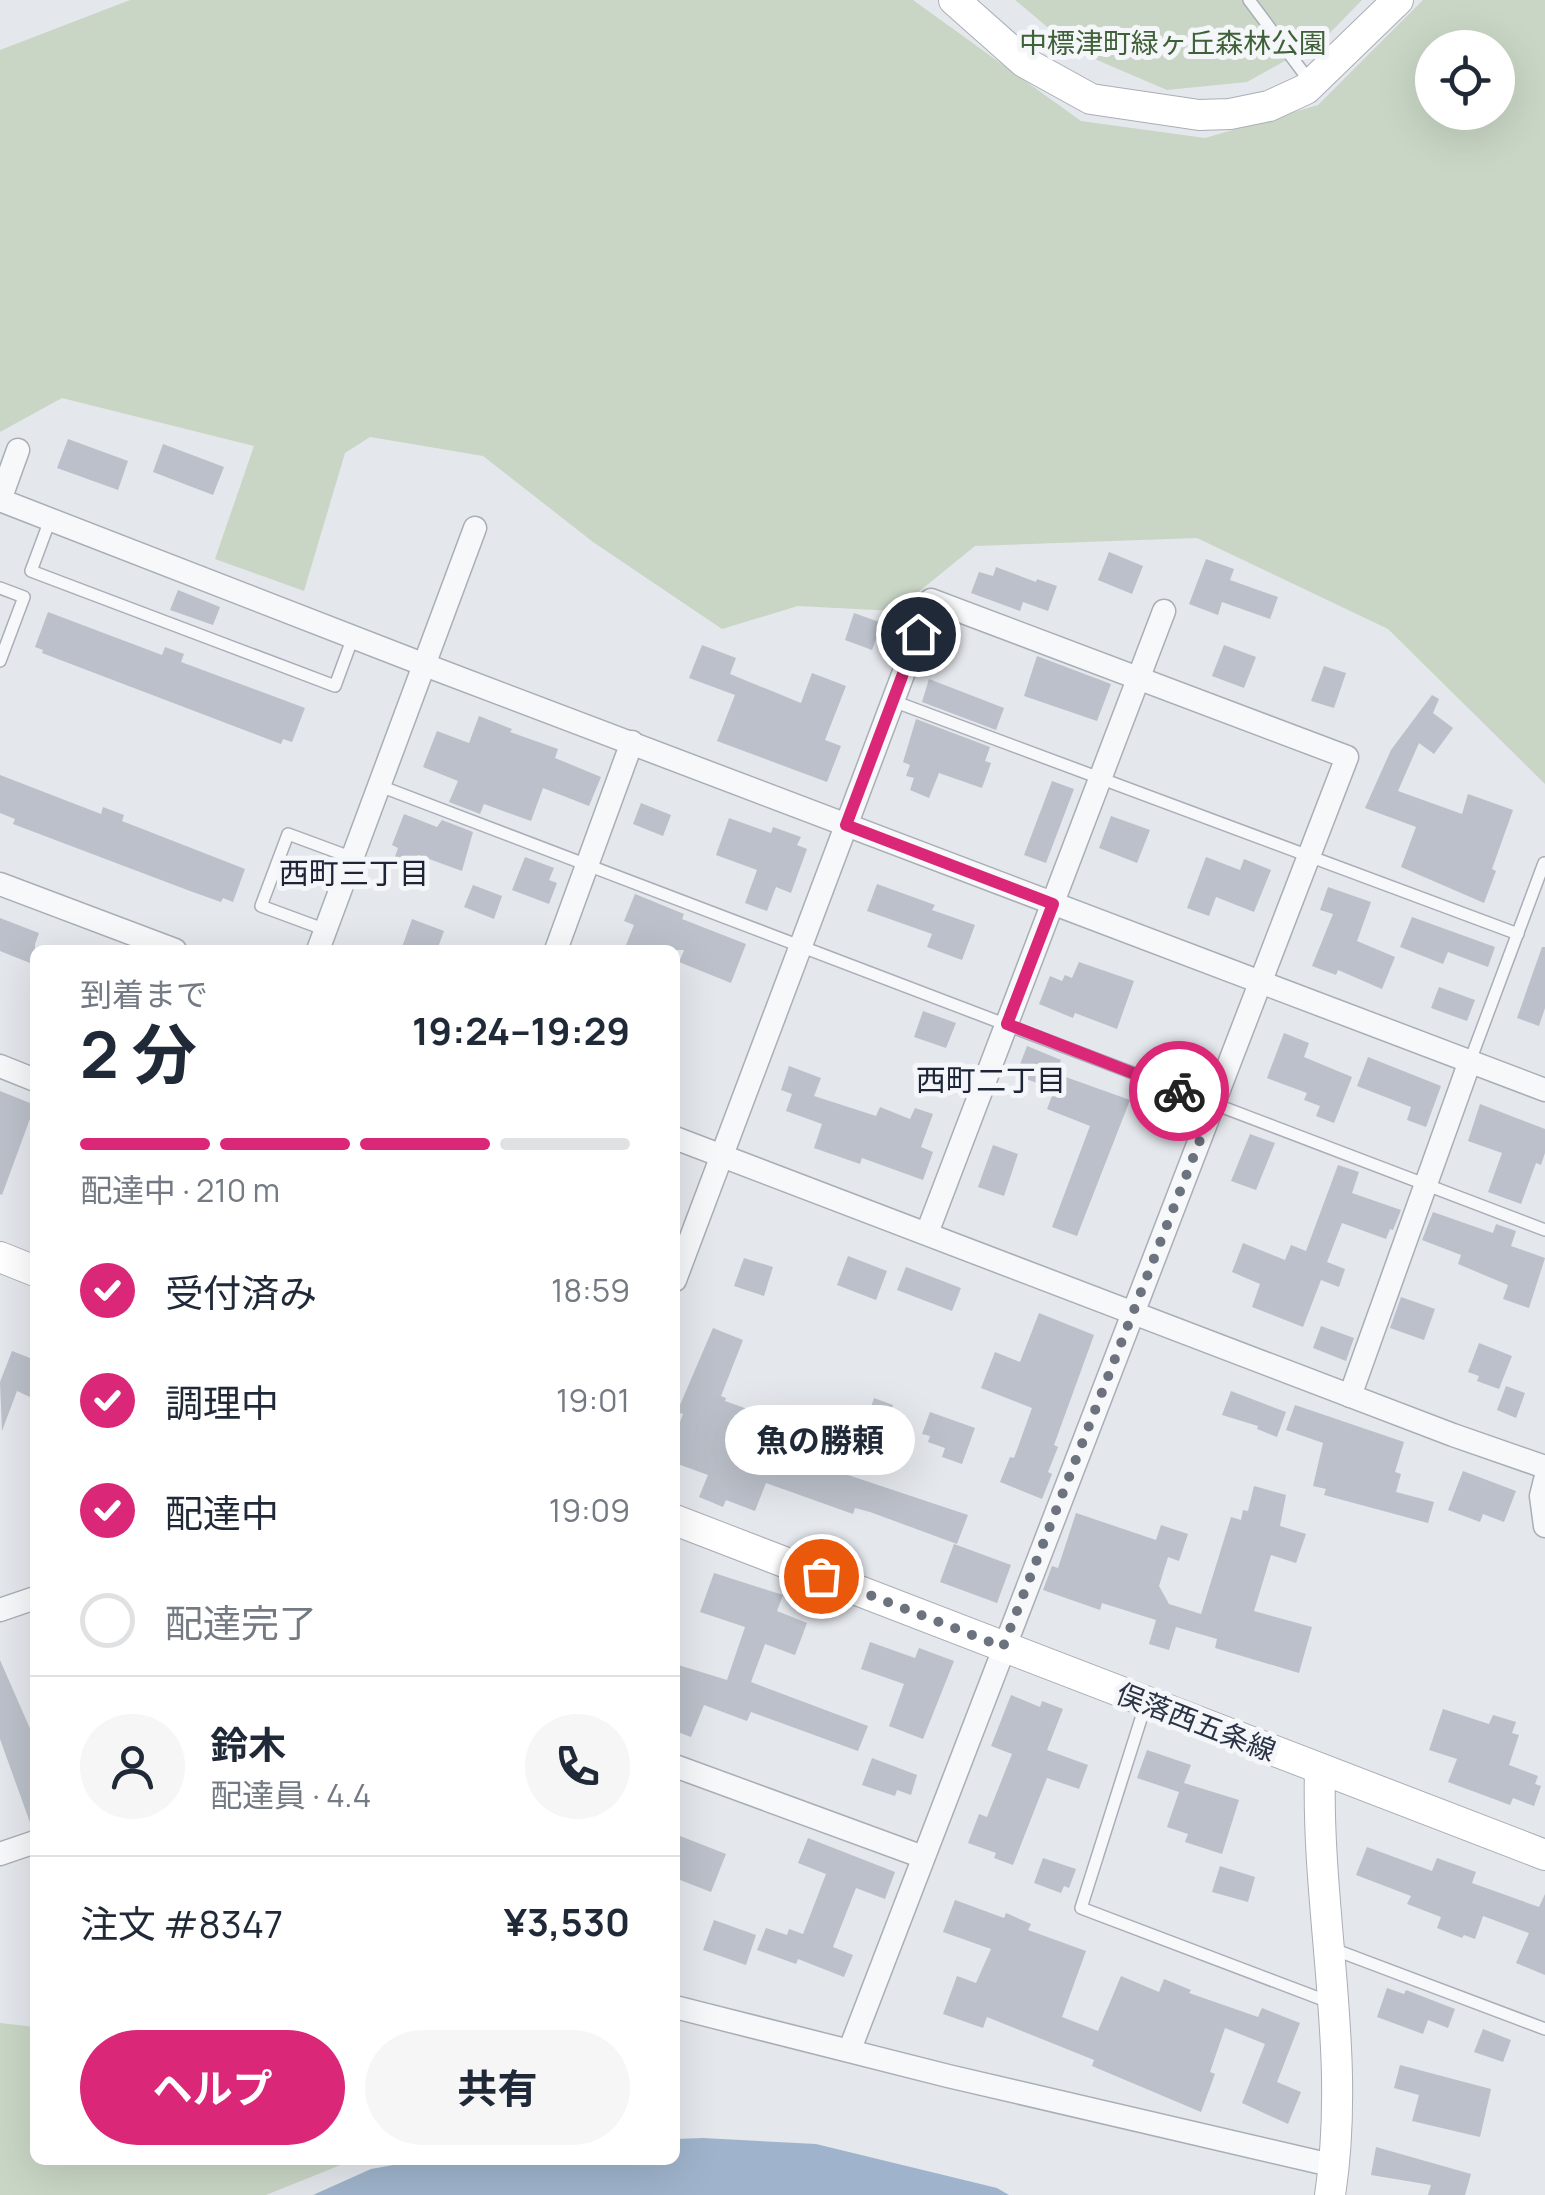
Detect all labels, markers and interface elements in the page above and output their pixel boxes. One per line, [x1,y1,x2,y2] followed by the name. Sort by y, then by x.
[1019,23,1327,61] park label: 中標津町緑ヶ丘森林公園
[1415,30,1515,130] map controls
[1415,30,1515,130] button: locate
[876,592,961,677] pin
[891,607,946,662] icon: home
[279,852,429,893] district label: 西町三丁目
[80,972,208,1016] text: 到着まで
[412,1004,630,1056] text: 19:24–19:29
[80,1009,197,1098] text: 2 分
[1129,1041,1229,1141] courier
[916,1059,1066,1100] district label: 西町二丁目
[1152,1064,1207,1119] icon: bike
[80,1168,280,1212] text: 配達中 · 210 m
[80,1263,135,1318] icon: check
[165,1266,317,1318] text: 受付済み
[551,1268,630,1312] text: 18:59
[80,1373,135,1428] icon: check
[165,1376,279,1428] text: 調理中
[556,1378,630,1422] text: 19:01
[726,1406,916,1476] callout: 魚の勝頼
[756,1418,884,1462] text: 魚の勝頼
[80,1483,135,1538] icon: check
[165,1486,279,1538] text: 配達中
[549,1488,630,1532] text: 19:09
[779,1534,864,1619] pin
[794,1549,849,1604] icon: bag
[165,1596,317,1648] text: 配達完了
[1111,1673,1282,1769] street label: 俣落西五条線
[80,1714,185,1819] button: person
[525,1714,630,1819] button: phone
[210,1718,286,1770] text: 鈴木
[210,1773,371,1817] text: 配達員 · 4.4
[504,1895,630,1947] text: ¥3,530
[80,1897,283,1949] text: 注文 #8347
[80,2030,345,2145] button: ヘルプ
[365,2030,630,2145] button: 共有

